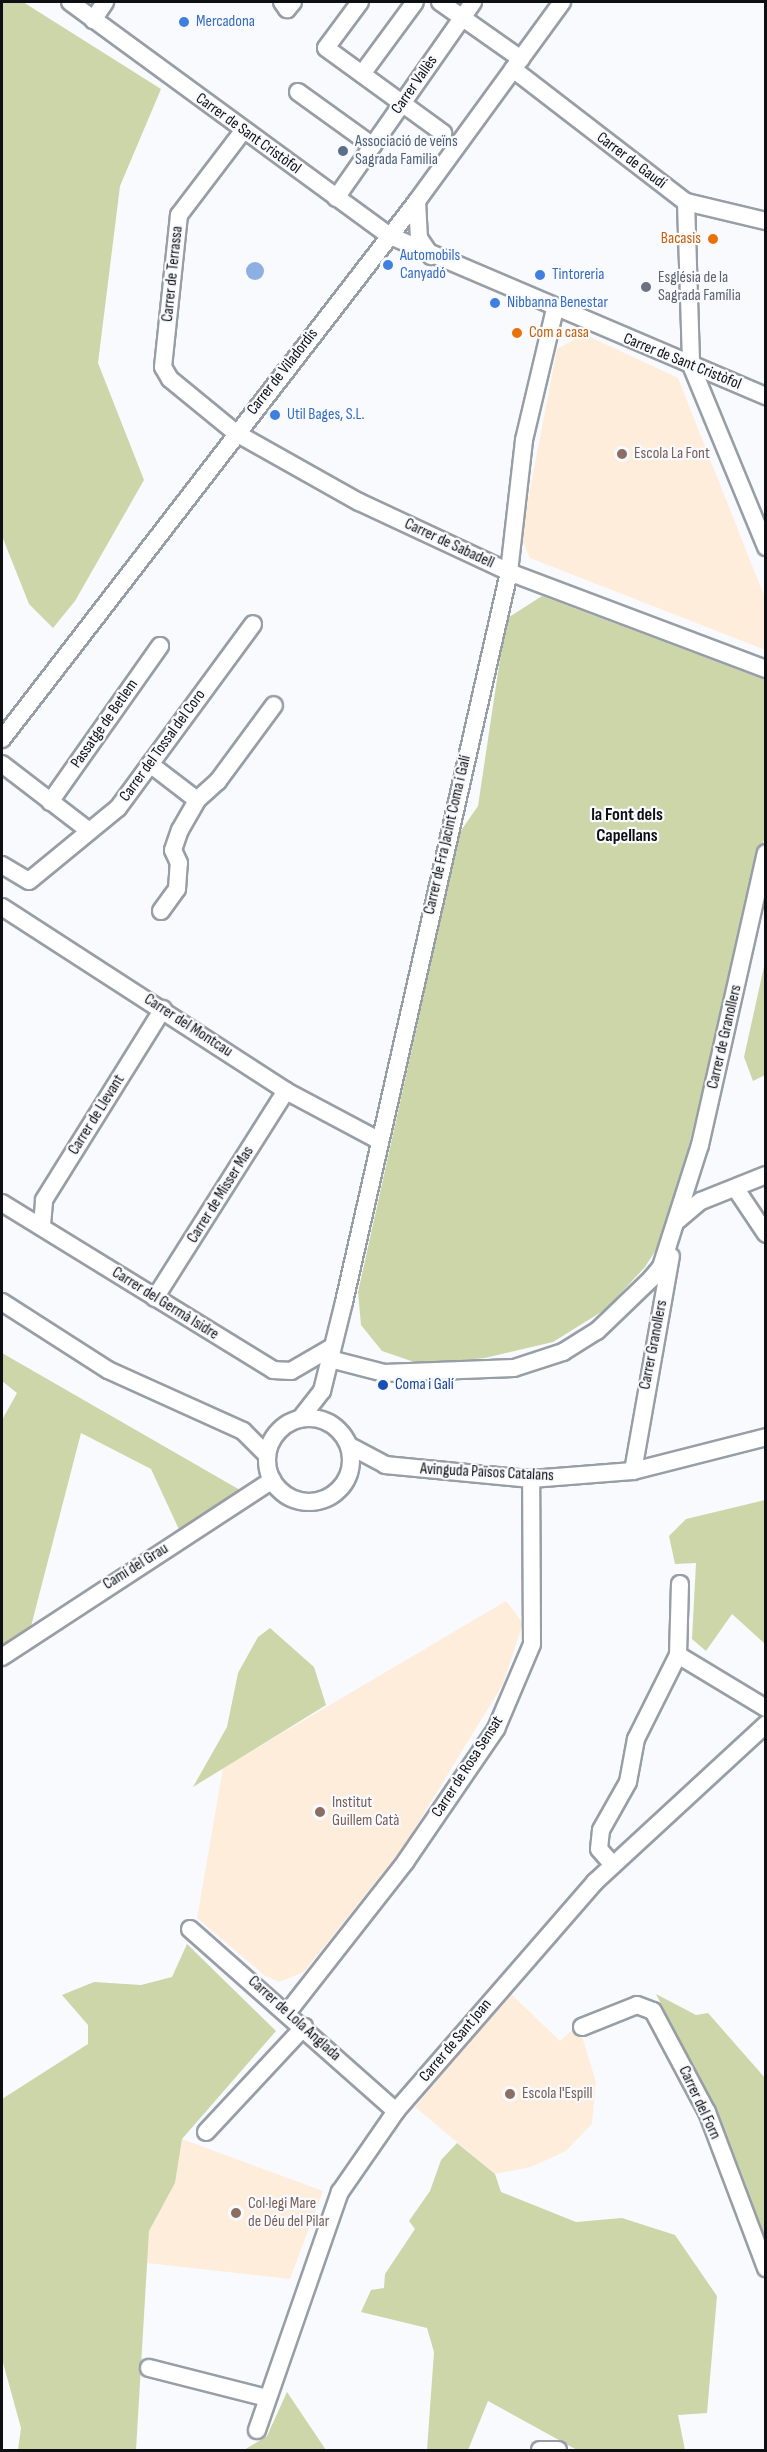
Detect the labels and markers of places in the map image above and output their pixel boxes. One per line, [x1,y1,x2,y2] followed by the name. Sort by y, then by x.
[196,12,255,32] place label: Mercadona
[177,15,191,29] marker: Mercadona
[355,132,458,170] place label: Associació de veïns Sagrada Familia
[336,144,350,158] marker: Associació de veïns Sagrada Familia
[661,229,701,249] place label: Bacasis
[706,232,720,246] marker: Bacasis
[400,246,460,284] place label: Automobils Canyadó
[381,258,395,272] marker: Automobils Canyadó
[552,265,604,285] place label: Tintoreria
[533,268,547,282] marker: Tintoreria
[658,268,741,306] place label: Església de la Sagrada Família
[639,280,653,294] marker: Església de la Sagrada Família
[507,293,608,313] place label: Nibbanna Benestar
[488,296,502,310] marker: Nibbanna Benestar
[529,323,589,343] place label: Com a casa
[510,326,524,340] marker: Com a casa
[287,405,365,425] place label: Util Bages, S.L.
[268,408,282,422] marker: Util Bages, S.L.
[634,444,710,464] place label: Escola La Font
[615,447,629,461] marker: Escola La Font
[395,1375,454,1395] place label: Coma i Galí
[376,1378,390,1392] marker: Coma i Galí
[332,1793,399,1831] place label: Institut Guillem Catà
[313,1805,327,1819] marker: Institut Guillem Catà
[522,2084,592,2104] place label: Escola l'Espill
[503,2087,517,2101] marker: Escola l'Espill
[248,2194,329,2232] place label: Col·legi Mare de Déu del Pilar
[229,2206,243,2220] marker: Col·legi Mare de Déu del Pilar

